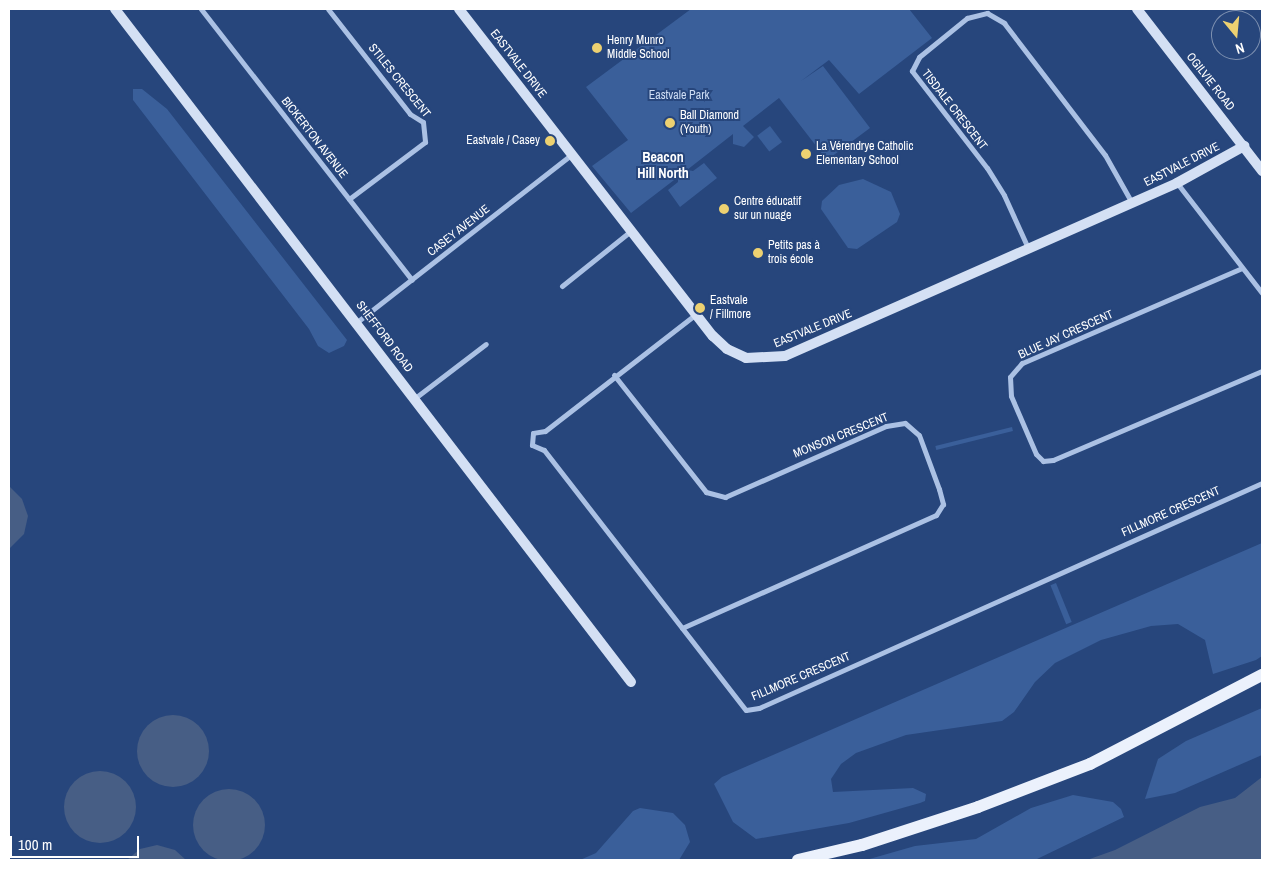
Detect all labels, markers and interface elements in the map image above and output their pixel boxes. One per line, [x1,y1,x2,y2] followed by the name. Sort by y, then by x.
[1211,10,1261,60] north arrow
[487,27,549,101] street label: EASTVALE DRIVE
[607,34,669,62] place label: Henry Munro Middle School
[1234,39,1247,58] text: N
[365,41,433,121] street label: STILES CRESCENT
[591,42,603,54] marker: Henry Munro Middle School
[1183,50,1237,114] street label: OGILVIE ROAD
[918,67,990,153] street label: TISDALE CRESCENT
[649,89,709,103] park label: Eastvale Park
[278,94,350,182] street label: BICKERTON AVENUE
[680,109,739,137] place label: Ball Diamond (Youth)
[664,117,676,129] marker: Ball Diamond (Youth)
[466,134,540,148] place label: Eastvale / Casey
[544,135,556,147] marker: Eastvale / Casey
[816,140,913,168] place label: La Vérendrye Catholic Elementary School
[1142,140,1222,190] street label: EASTVALE DRIVE
[800,148,812,160] marker: La Vérendrye Catholic Elementary School
[637,149,689,182] district label: Beacon Hill North
[734,195,801,223] place label: Centre éducatif sur un nuage
[425,202,493,260] street label: CASEY AVENUE
[718,203,730,215] marker: Centre éducatif sur un nuage
[768,239,820,267] place label: Petits pas à trois école
[752,247,764,259] marker: Petits pas à trois école
[710,294,751,322] place label: Eastvale / Fillmore
[353,299,415,375] street label: SHEFFORD ROAD
[694,302,706,314] marker: Eastvale / Fillmore
[772,307,854,351] street label: EASTVALE DRIVE
[1016,308,1116,362] street label: BLUE JAY CRESCENT
[791,410,891,462] street label: MONSON CRESCENT
[1120,484,1222,540] street label: FILLMORE CRESCENT
[749,650,853,704] street label: FILLMORE CRESCENT
[12,826,141,858] scale bar
[18,834,52,855] text: 100 m

